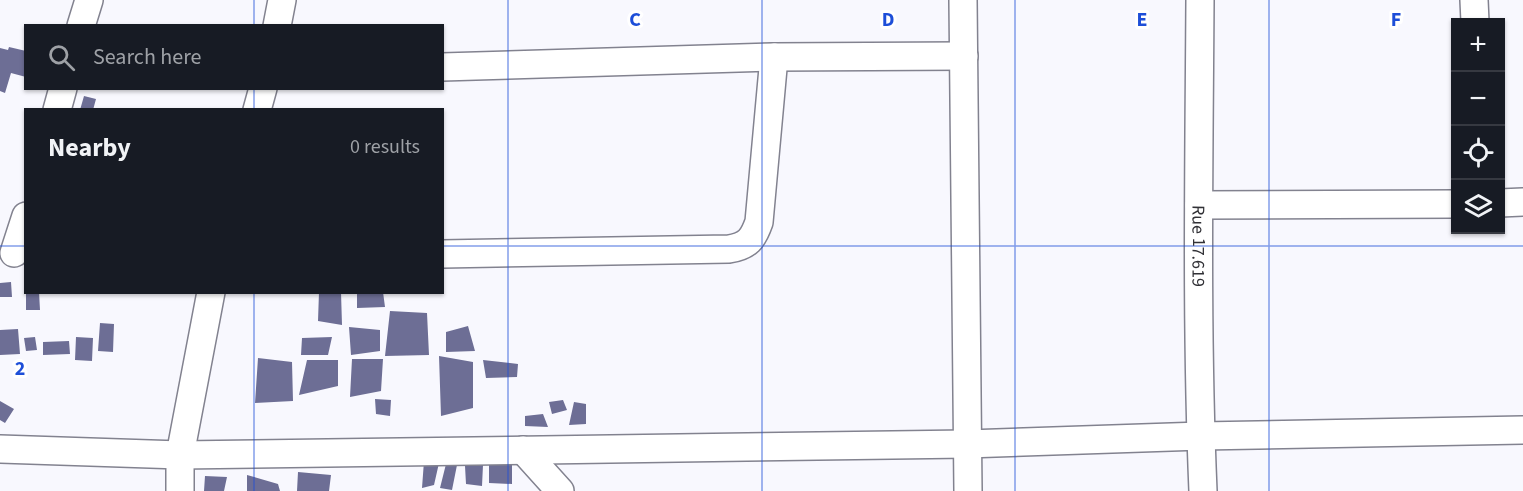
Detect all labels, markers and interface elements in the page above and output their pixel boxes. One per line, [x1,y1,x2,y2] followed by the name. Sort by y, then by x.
[629,6,641,34] text: C
[882,6,894,34] text: D
[1137,6,1147,34] text: E
[1391,6,1401,34] text: F
[1451,18,1505,234] map controls
[1451,18,1505,72] button: +
[24,24,444,90] search box
[45,41,78,74] icon: search
[93,41,201,73] text: Search here
[1451,72,1505,126] button: −
[1451,126,1505,180] button: locate
[48,129,131,166] text: Nearby
[350,133,420,161] text: 0 results
[1451,180,1505,234] button: layers
[1186,205,1211,287] street label: Rue 17.619
[15,355,25,383] text: 2

